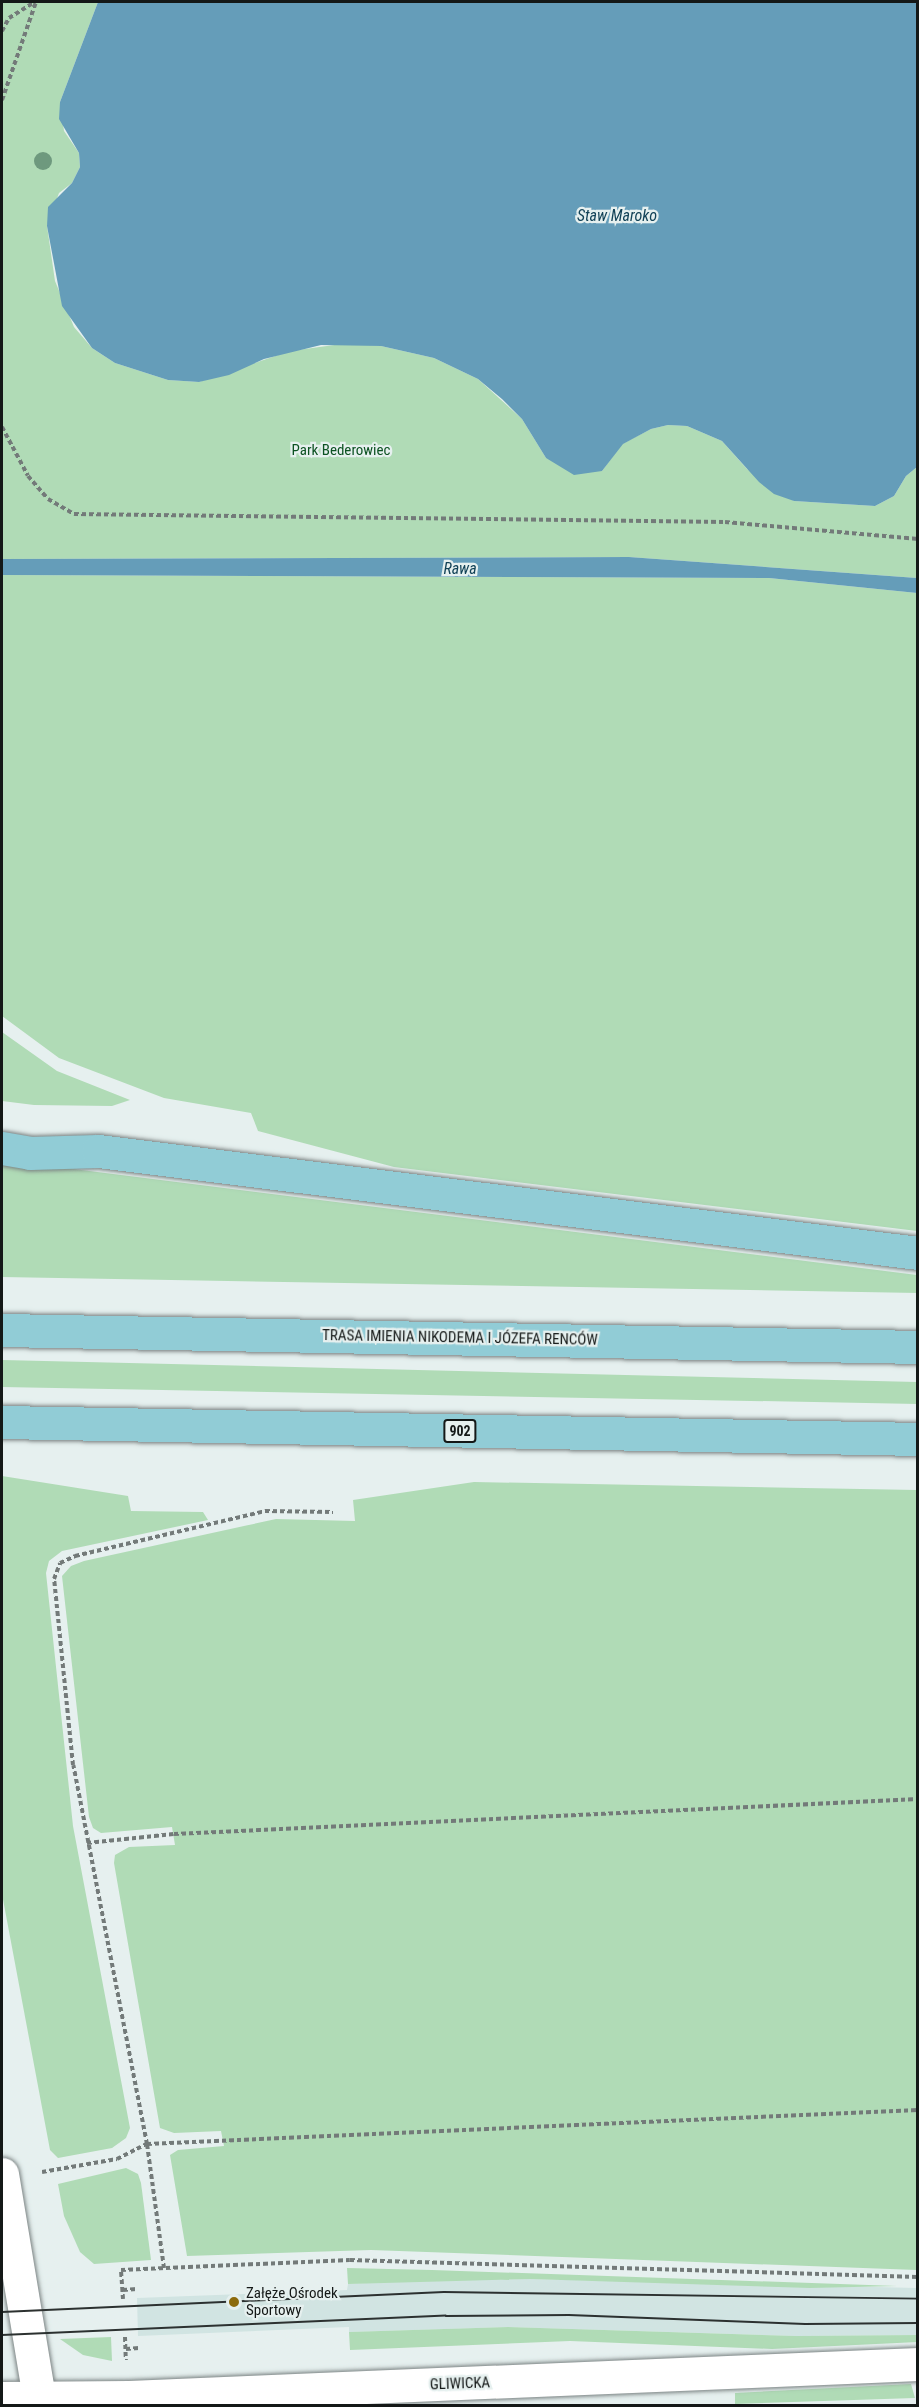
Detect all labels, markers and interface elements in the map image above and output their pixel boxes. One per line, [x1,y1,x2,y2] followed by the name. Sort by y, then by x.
[577,206,657,226] water label: Staw Maroko
[292,442,390,460] park label: Park Bederowiec
[443,559,477,579] water label: Rawa
[322,1327,598,1349] street label: TRASA IMIENIA NIKODEMA I JÓZEFA RENCÓW
[442,1420,478,1442] road number: 902
[246,2284,338,2319] place label: Załęże Ośrodek Sportowy
[227,2295,241,2309] marker: Załęże Ośrodek Sportowy
[430,2374,490,2394] street label: GLIWICKA

